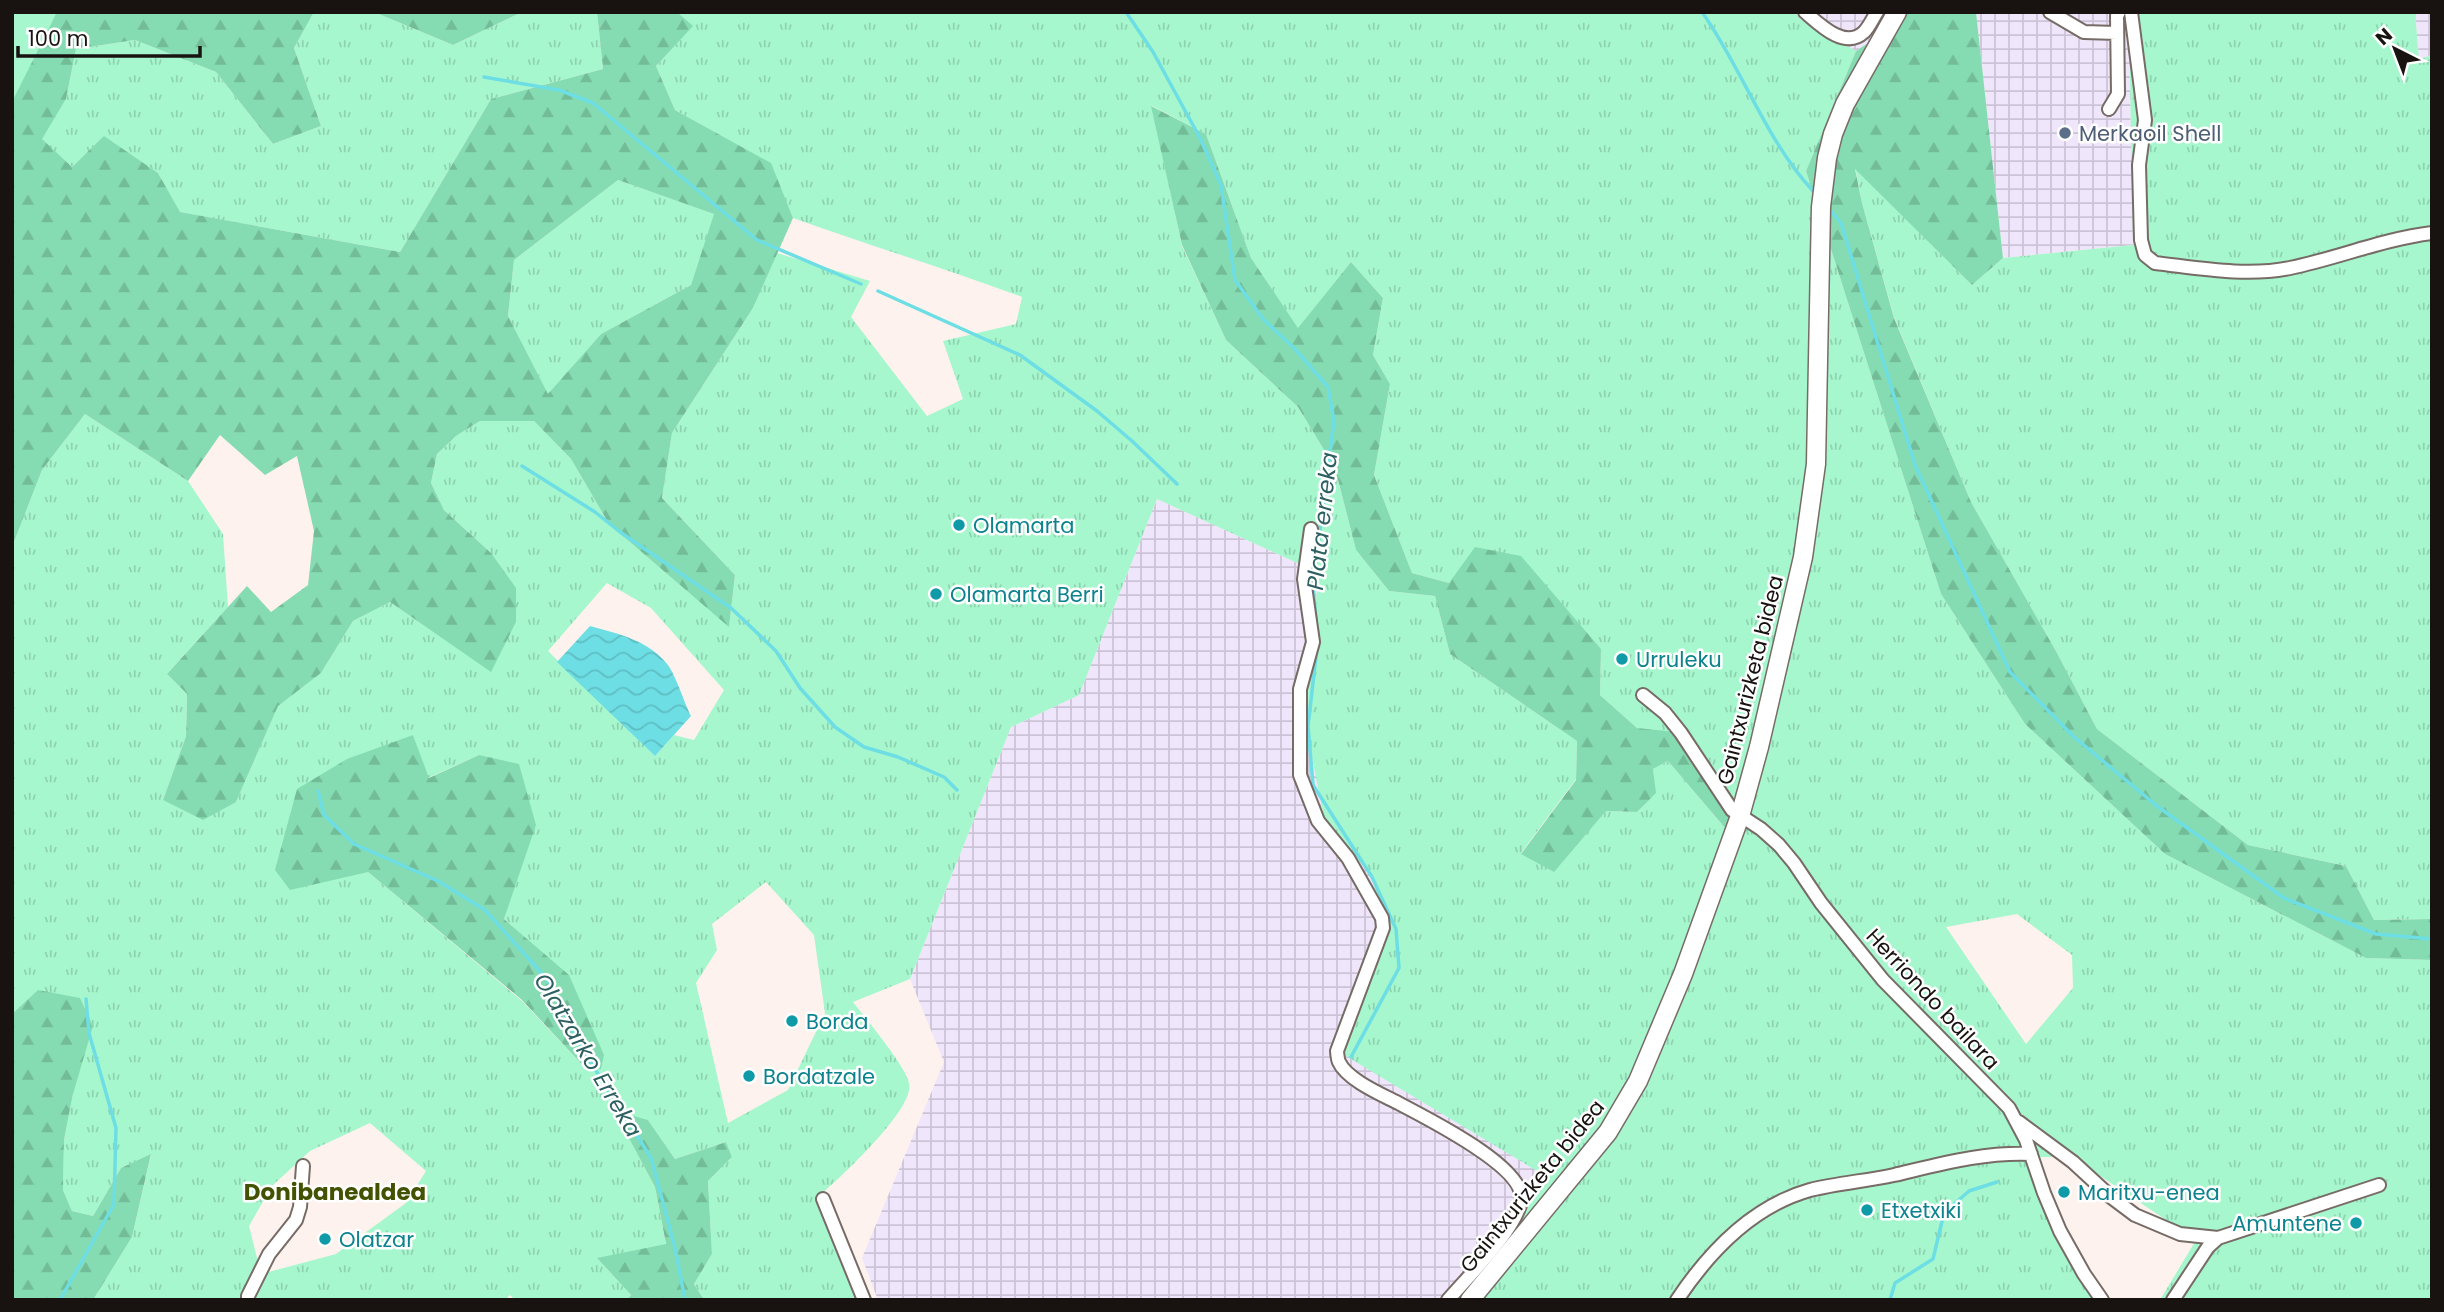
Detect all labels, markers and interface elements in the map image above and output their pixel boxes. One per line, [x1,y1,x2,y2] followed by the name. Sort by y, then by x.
[18,14,200,58] scale bar
[2360,14,2430,84] north arrow
[2370,22,2398,52] text: N
[28,24,88,53] text: 100 m
[2079,119,2221,148] place label: Merkaoil Shell
[2057,125,2073,141] marker: Merkaoil Shell
[1299,451,1345,591] water label: Plata erreka
[973,511,1074,540] place label: Olamarta
[951,517,967,533] marker: Olamarta
[1710,572,1790,788] street label: Gaintxurizketa bidea
[950,580,1104,609] place label: Olamarta Berri
[928,586,944,602] marker: Olamarta Berri
[1636,645,1722,674] place label: Urruleku
[1614,651,1630,667] marker: Urruleku
[1860,922,2006,1076] street label: Herriondo bailara
[526,967,650,1143] water label: Olatzarko Erreka
[806,1007,869,1036] place label: Borda
[784,1013,800,1029] marker: Borda
[763,1062,875,1091] place label: Bordatzale
[741,1068,757,1084] marker: Bordatzale
[1453,1093,1611,1279] street label: Gaintxurizketa bidea
[244,1176,426,1208] district label: Donibanealdea
[2078,1178,2220,1207] place label: Maritxu-enea
[2056,1184,2072,1200] marker: Maritxu-enea
[1881,1196,1961,1225] place label: Etxetxiki
[1859,1202,1875,1218] marker: Etxetxiki
[2232,1209,2342,1238] place label: Amuntene
[2348,1215,2364,1231] marker: Amuntene
[339,1225,414,1254] place label: Olatzar
[317,1231,333,1247] marker: Olatzar

